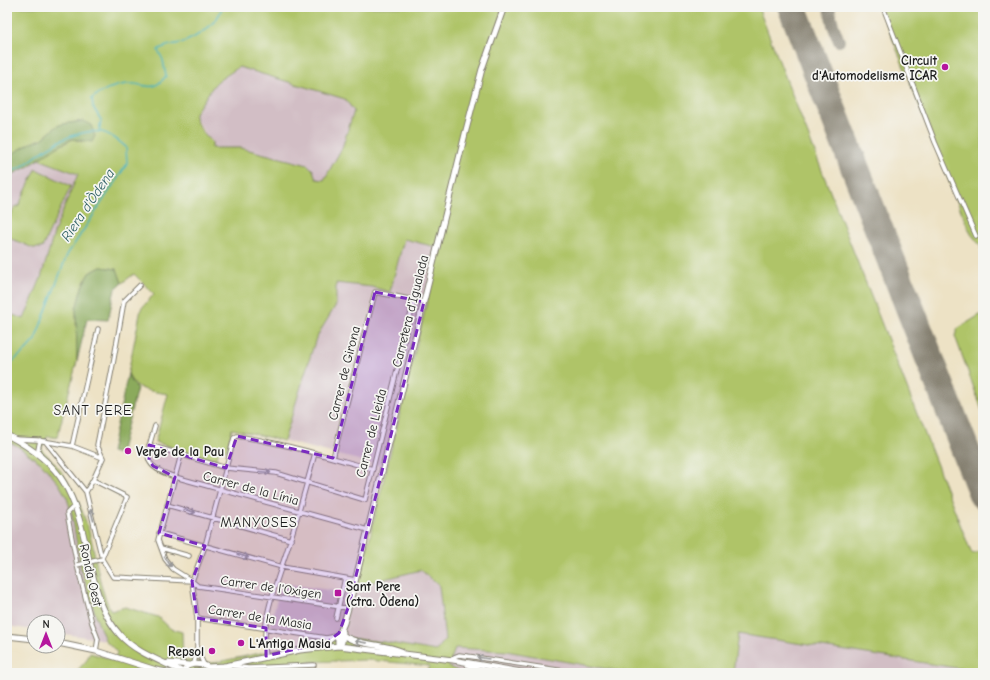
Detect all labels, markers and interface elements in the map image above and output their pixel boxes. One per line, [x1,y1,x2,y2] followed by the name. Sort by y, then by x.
[812,53,938,83] place label: Circuit d'Automodelisme ICAR
[940,62,950,72] marker: Circuit d'Automodelisme ICAR
[58,166,118,244] water label: Riera d'Òdena
[389,253,431,369] street label: Carretera d'Igualada
[325,324,363,422] street label: Carrer de Girona
[353,387,389,479] street label: Carrer de Lleida
[53,402,133,419] district label: SANT PERE
[136,444,224,459] place label: Verge de la Pau
[123,446,133,456] marker: Verge de la Pau
[201,468,301,508] street label: Carrer de la Línia
[258,468,271,475] one-way arrow
[183,508,196,515] one-way arrow
[87,509,95,522] one-way arrow
[220,514,298,531] district label: MANYOSES
[77,542,106,609] street label: Ronda Oest
[236,553,249,560] one-way arrow
[164,556,172,567] one-way arrow
[219,572,323,602] street label: Carrer de l'Oxigen
[346,579,419,609] place label: Sant Pere (ctra. Òdena)
[333,588,343,598] marker: Sant Pere (ctra. Òdena)
[207,601,313,633] street label: Carrer de la Masia
[26,614,66,654] north arrow
[42,618,50,631] text: N
[249,636,331,651] place label: L'Antiga Masia
[355,637,368,645] one-way arrow
[236,638,246,648] marker: L'Antiga Masia
[168,644,204,659] place label: Repsol
[207,646,217,656] marker: Repsol
[477,654,490,662] one-way arrow

